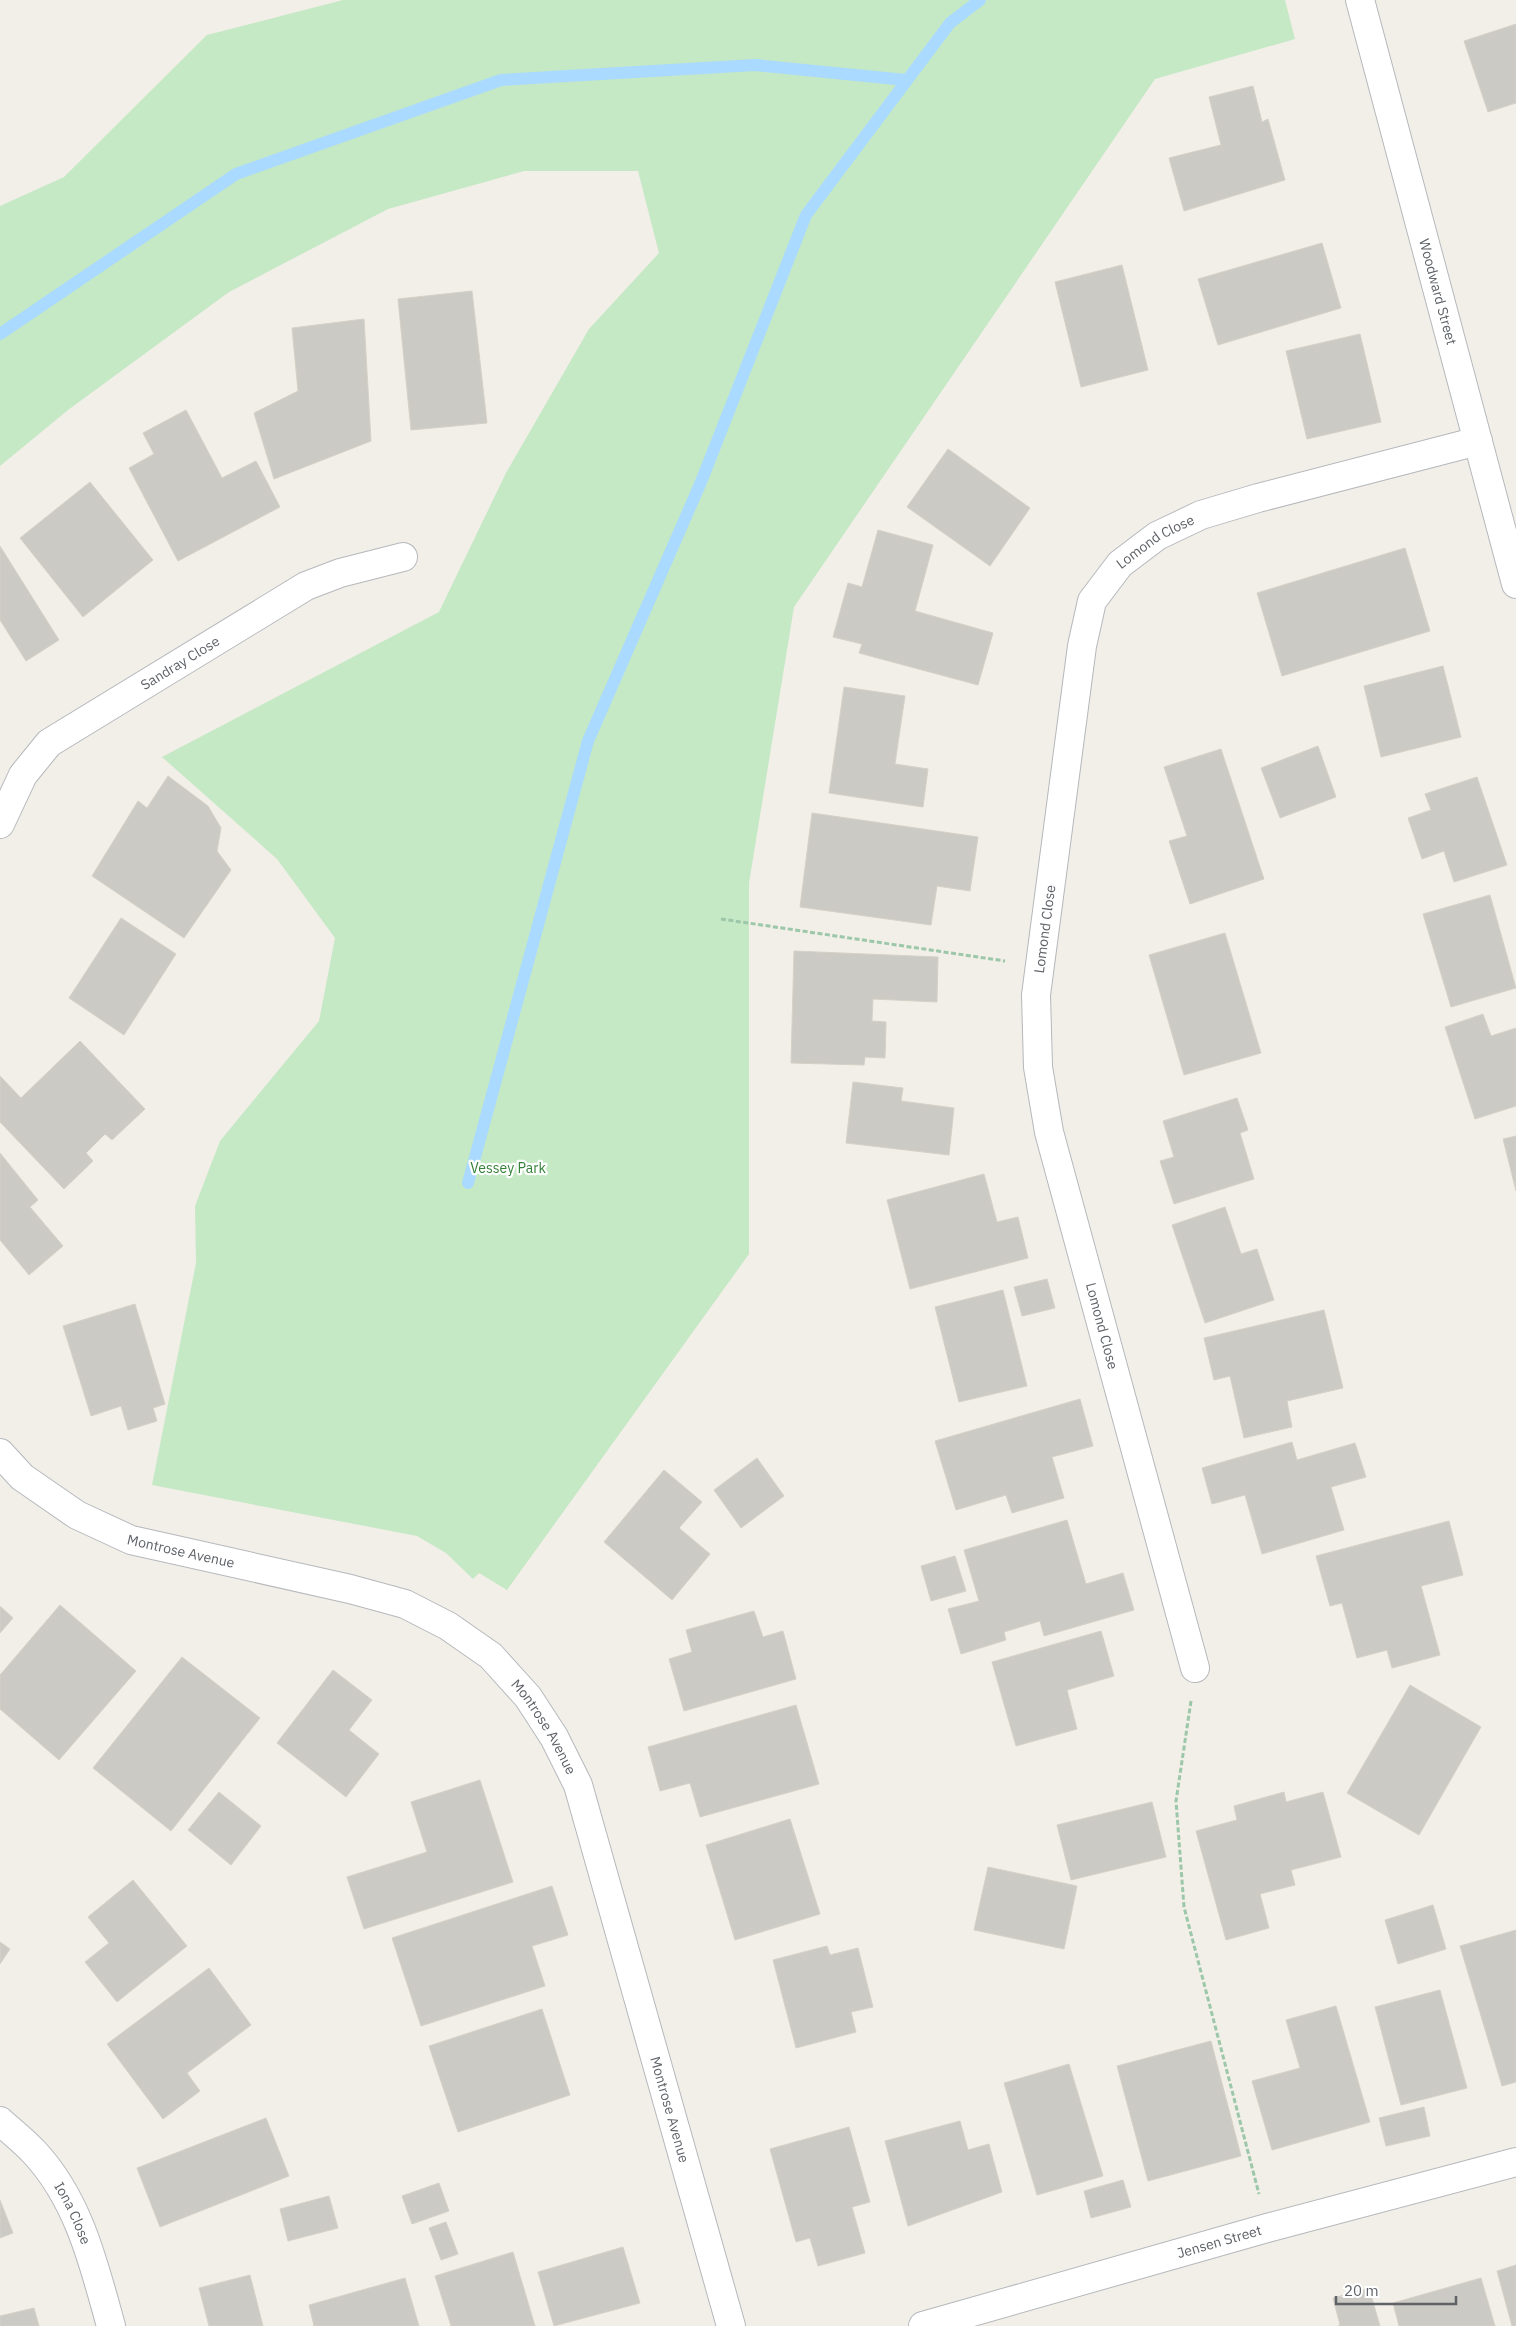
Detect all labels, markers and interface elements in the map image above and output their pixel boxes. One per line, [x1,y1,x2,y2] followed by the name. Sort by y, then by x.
[1415,237,1461,347] street label: Woodward Street
[1113,510,1197,573] street label: Lomond Close
[137,632,223,694] street label: Sandray Close
[1030,883,1059,974] street label: Lomond Close
[470,1159,546,1177] park label: Vessey Park
[1082,1281,1122,1372] street label: Lomond Close
[125,1530,237,1572] street label: Montrose Avenue
[507,1675,580,1778] street label: Montrose Avenue
[646,2054,693,2165] street label: Montrose Avenue
[50,2179,95,2247] street label: Iona Close
[1175,2221,1264,2262] street label: Jensen Street
[1336,2274,1456,2306] scale bar
[1344,2281,1379,2300] text: 20 m

